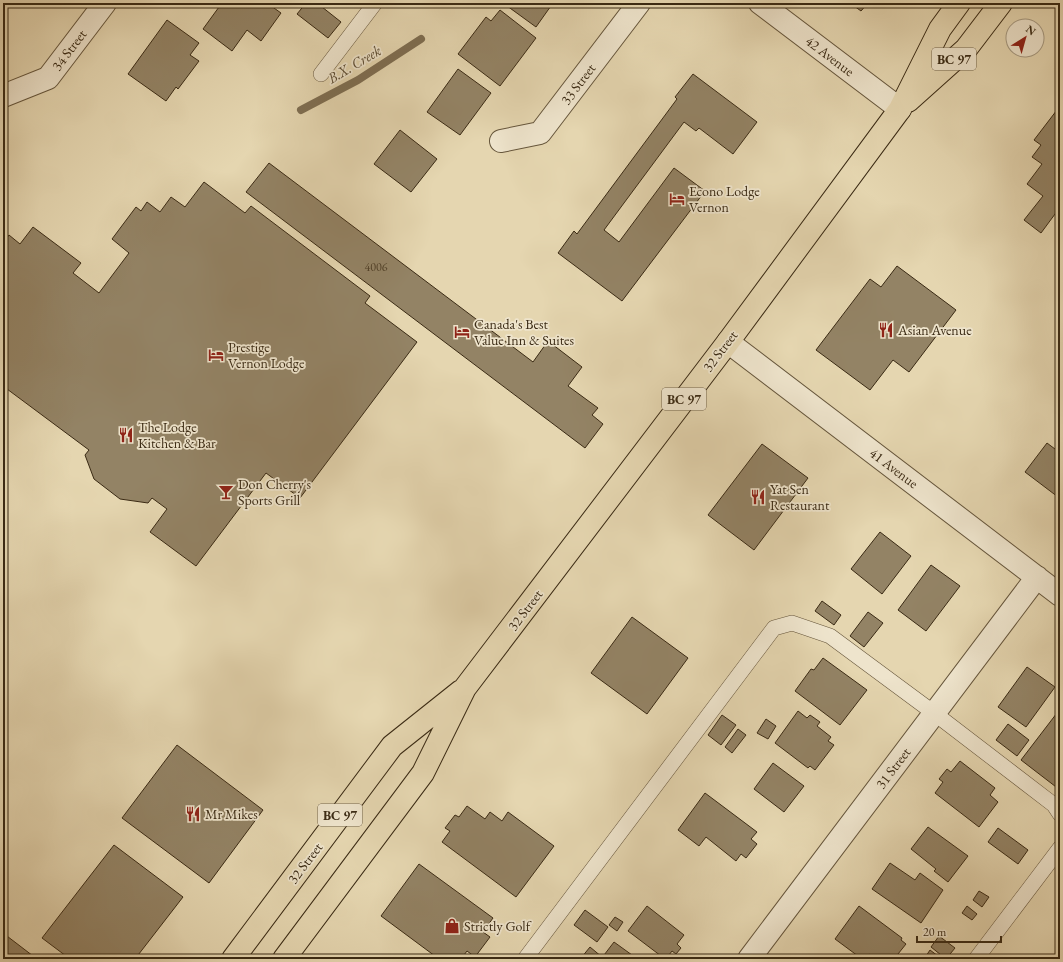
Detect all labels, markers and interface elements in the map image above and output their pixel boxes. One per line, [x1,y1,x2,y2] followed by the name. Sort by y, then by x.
[1005,18,1045,58] north arrow
[1023,22,1039,38] text: N
[48,25,91,74] street label: 34 Street
[802,32,858,80] street label: 42 Avenue
[323,40,384,88] water label: B.X. Creek
[932,48,976,70] road number: BC 97
[557,59,600,108] street label: 33 Street
[689,182,760,216] place label: Econo Lodge Vernon
[668,190,686,208] hotel icon: Econo Lodge Vernon
[364,259,388,275] house number: 4006
[474,315,574,349] place label: Canada's Best Value Inn & Suites
[877,321,895,339] restaurant icon: Asian Avenue
[897,321,972,339] place label: Asian Avenue
[453,323,471,341] hotel icon: Canada's Best Value Inn & Suites
[699,326,742,375] street label: 32 Street
[228,338,305,372] place label: Prestige Vernon Lodge
[207,346,225,364] hotel icon: Prestige Vernon Lodge
[662,388,706,410] road number: BC 97
[138,418,216,452] place label: The Lodge Kitchen & Bar
[117,426,135,444] restaurant icon: The Lodge Kitchen & Bar
[866,444,922,492] street label: 41 Avenue
[238,475,312,509] place label: Don Cherry's Sports Grill
[770,480,830,514] place label: Yat Sen Restaurant
[217,483,235,501] bar icon: Don Cherry's Sports Grill
[749,488,767,506] restaurant icon: Yat Sen Restaurant
[504,585,547,634] street label: 32 Street
[872,743,915,792] street label: 31 Street
[318,804,362,826] road number: BC 97
[184,805,202,823] restaurant icon: Mr Mikes
[205,805,258,823] place label: Mr Mikes
[284,838,327,887] street label: 32 Street
[443,917,461,935] shop icon: Strictly Golf
[464,917,532,935] place label: Strictly Golf
[917,918,1001,944] scale bar
[923,924,947,940] text: 20 m

